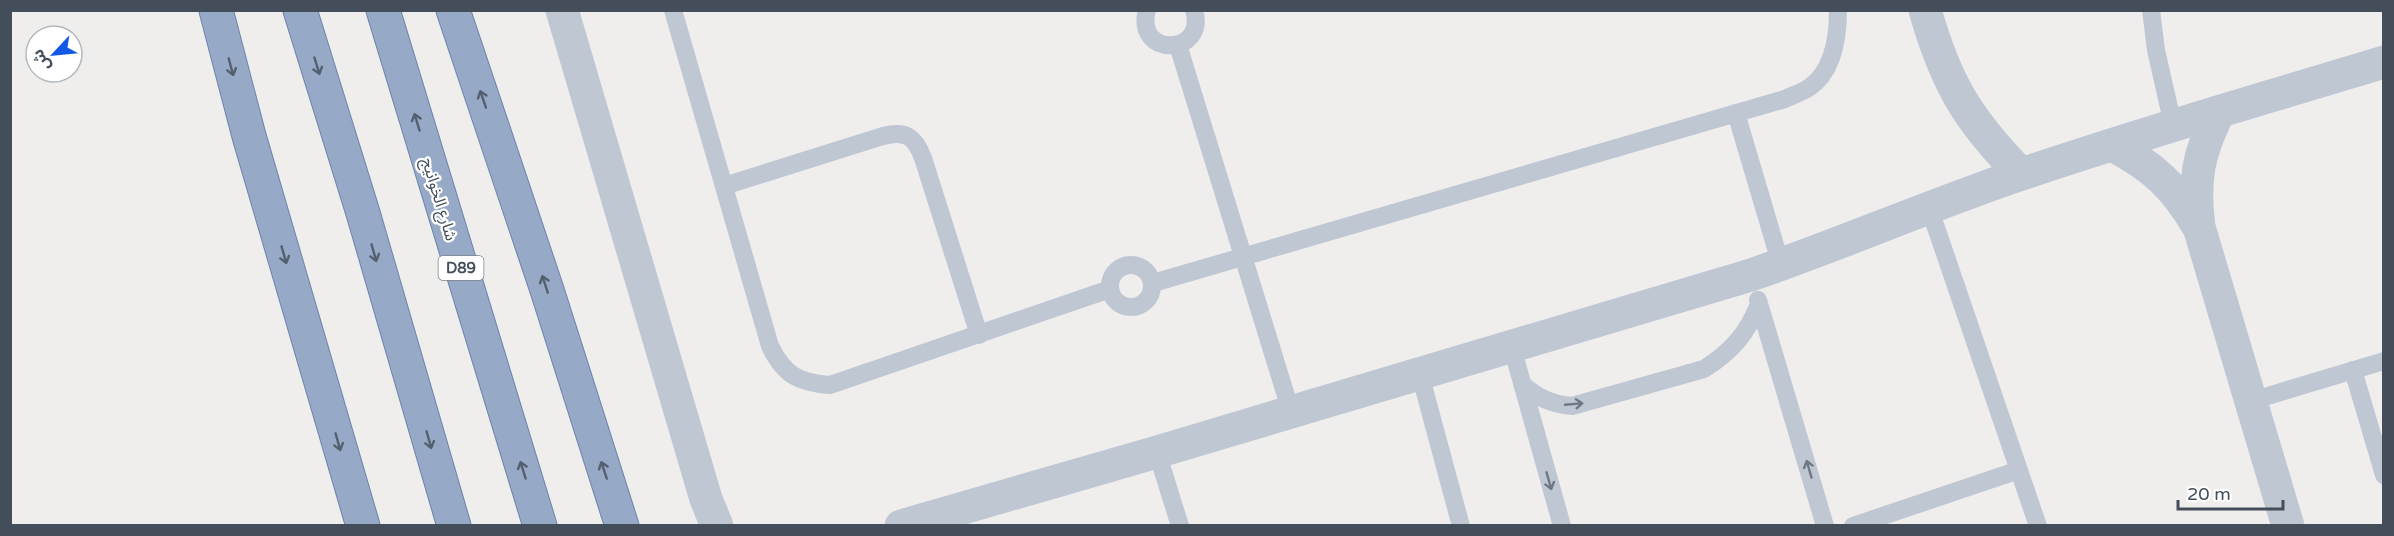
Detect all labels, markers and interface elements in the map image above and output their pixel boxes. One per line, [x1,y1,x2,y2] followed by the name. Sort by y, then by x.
[24,24,84,84] north arrow
[28,46,55,74] text: ش
[313,56,324,75] one-way arrow
[226,57,237,76] one-way arrow
[476,90,487,109] one-way arrow
[411,113,422,132] one-way arrow
[415,155,461,244] street label: شارع الخوانيج
[369,243,380,262] one-way arrow
[279,245,290,264] one-way arrow
[438,256,484,280] road number: D89
[539,275,550,294] one-way arrow
[1564,398,1583,409] one-way arrow
[424,430,435,449] one-way arrow
[333,432,344,451] one-way arrow
[517,460,528,479] one-way arrow
[1803,460,1814,479] one-way arrow
[598,461,609,480] one-way arrow
[1544,471,1555,490] one-way arrow
[2178,473,2283,511] scale bar
[2187,483,2231,505] text: 20 m

